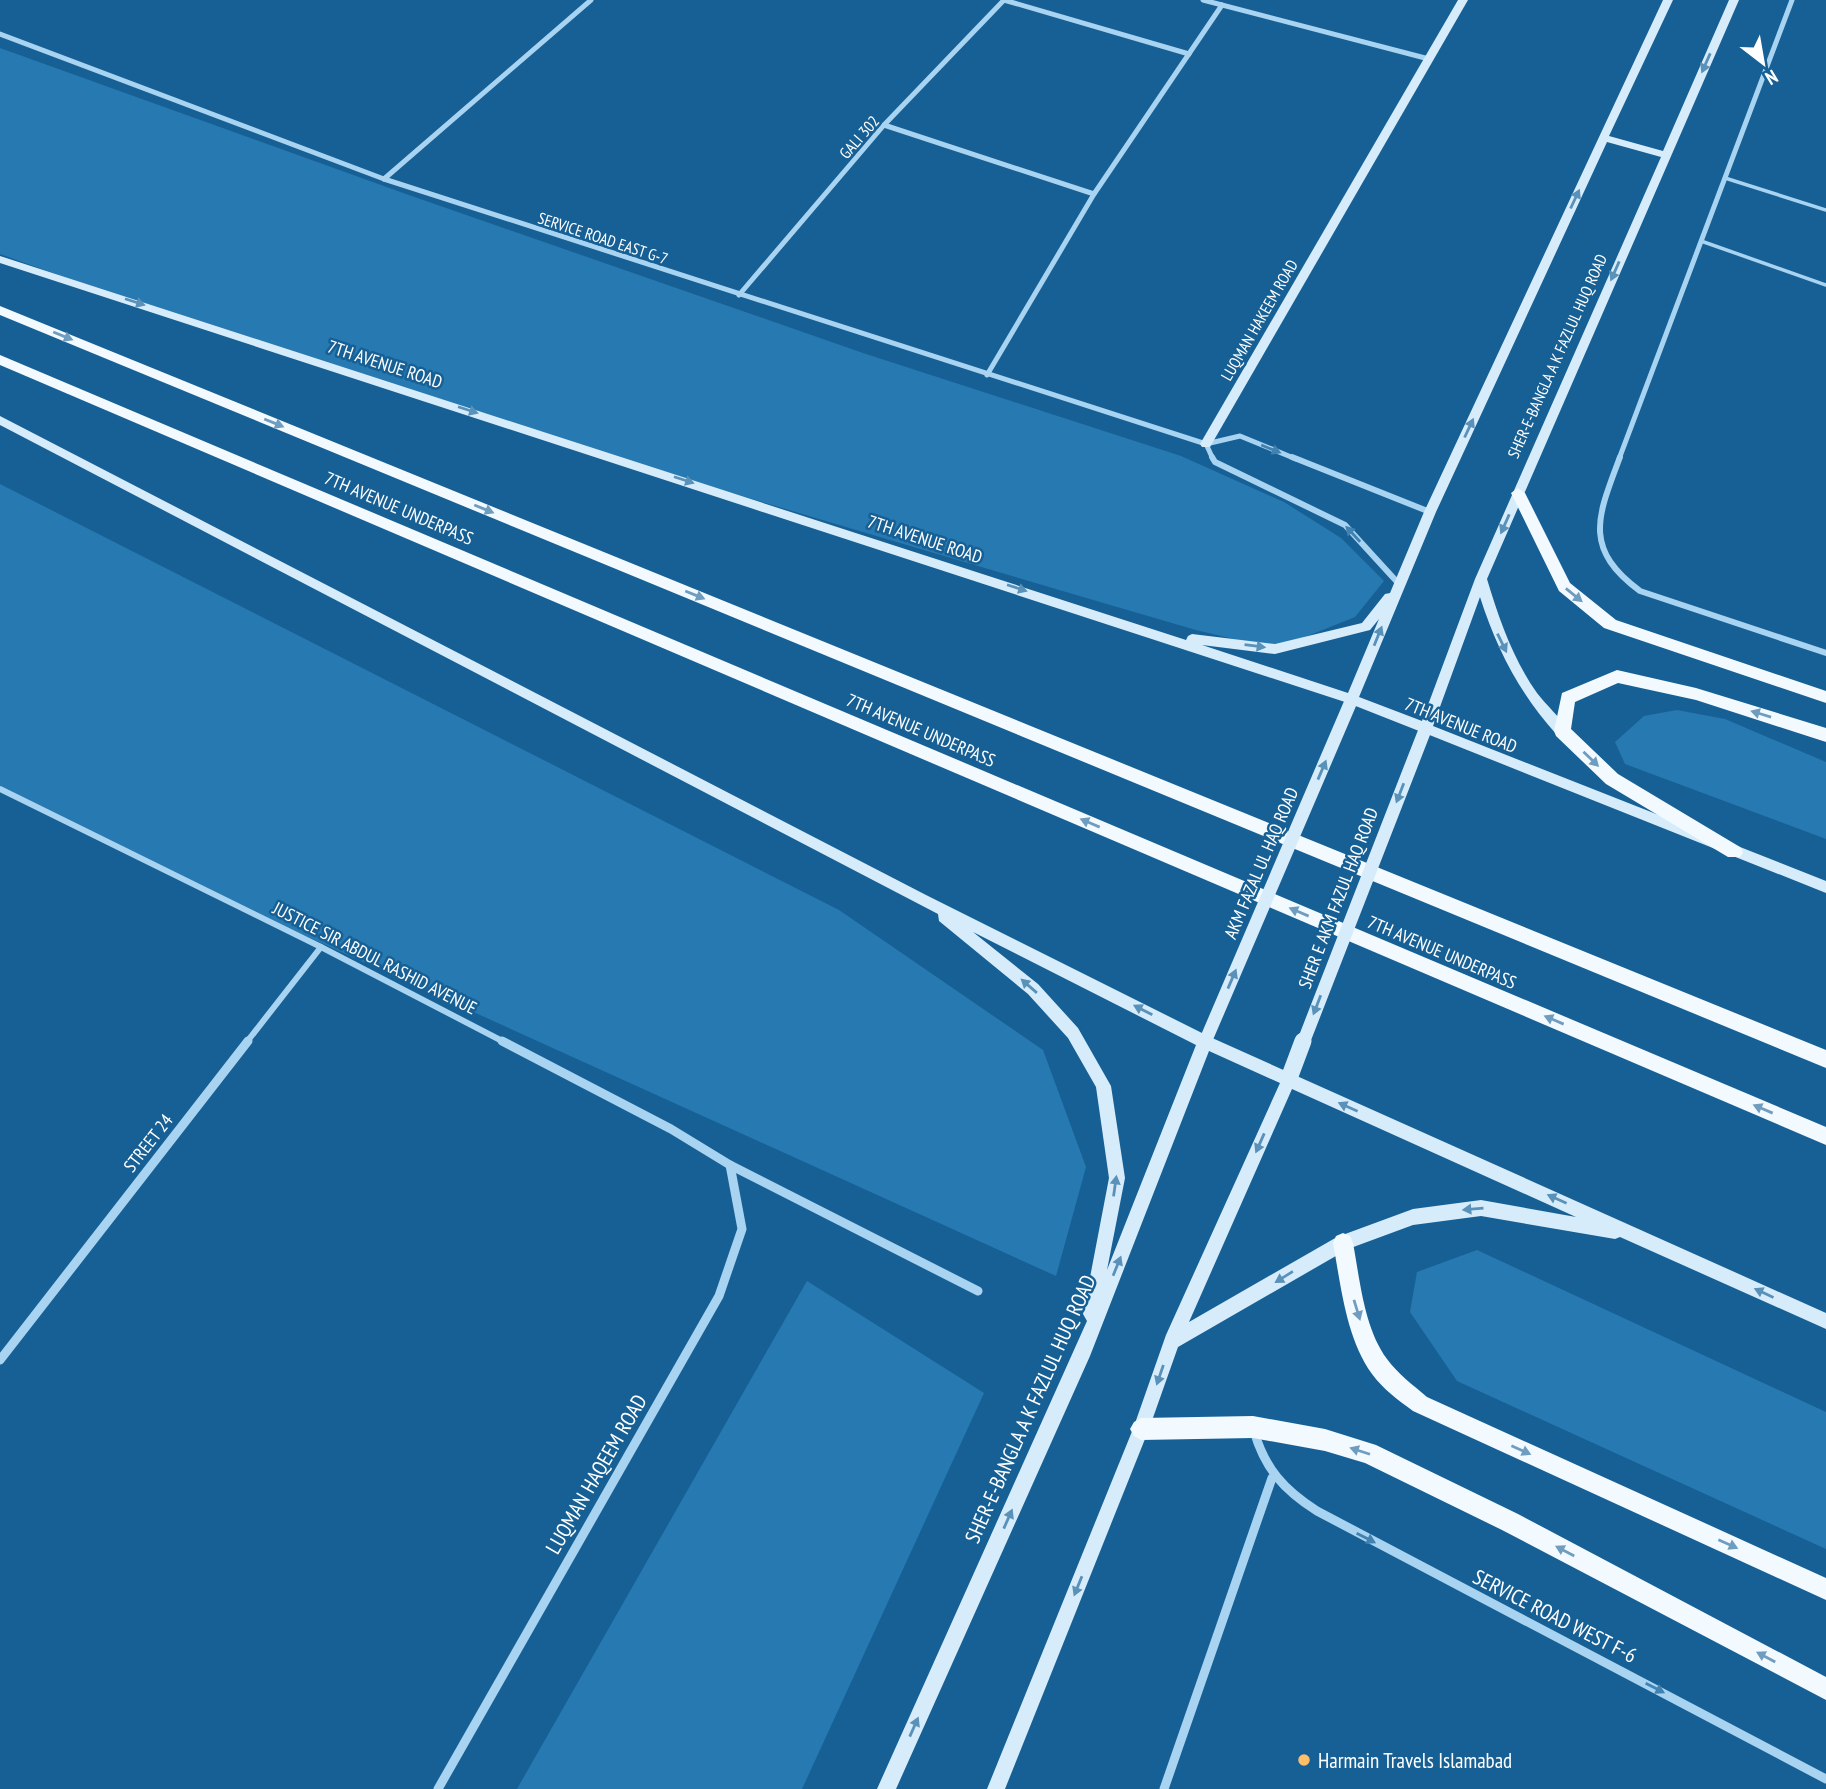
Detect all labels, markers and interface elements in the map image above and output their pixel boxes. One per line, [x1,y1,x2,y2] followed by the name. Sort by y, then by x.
[1728,28,1798,98] north arrow
[1700,52,1711,73] one-way arrow
[1761,65,1782,91] text: N
[835,111,883,163] street label: GALI 302
[1570,189,1581,209] one-way arrow
[535,208,671,268] street label: SERVICE ROAD EAST G-7
[1503,251,1611,461] street label: SHER-E-BANGLA A K FAZLUL HUQ ROAD
[1216,256,1302,384] street label: LUQMAN HAKEEM ROAD
[1609,261,1621,281] one-way arrow
[125,297,146,307] one-way arrow
[53,331,74,342] one-way arrow
[325,335,445,393] street label: 7TH AVENUE ROAD
[458,405,479,415] one-way arrow
[263,417,284,428] one-way arrow
[1463,418,1475,438] one-way arrow
[1261,443,1282,454] one-way arrow
[321,466,477,550] street label: 7TH AVENUE UNDERPASS
[674,475,695,486] one-way arrow
[474,504,495,515] one-way arrow
[865,510,985,568] street label: 7TH AVENUE ROAD
[1499,514,1510,535] one-way arrow
[1345,525,1361,542] one-way arrow
[1007,583,1028,594] one-way arrow
[1565,588,1583,603] one-way arrow
[684,590,705,601] one-way arrow
[1372,626,1383,647] one-way arrow
[1496,633,1507,653] one-way arrow
[1244,641,1266,652] one-way arrow
[843,688,999,772] street label: 7TH AVENUE UNDERPASS
[1401,692,1521,758] street label: 7TH AVENUE ROAD
[1750,709,1771,719] one-way arrow
[1582,750,1599,766] one-way arrow
[1316,759,1327,780] one-way arrow
[1395,783,1406,804] one-way arrow
[1219,784,1303,942] street label: AKM FAZAL UL HAQ ROAD
[1293,804,1383,992] street label: SHER E AKM FAZUL HAQ ROAD
[1080,817,1100,829] one-way arrow
[268,896,481,1019] street label: JUSTICE SIR ABDUL RASHID AVENUE
[1289,906,1310,917] one-way arrow
[1364,910,1520,994] street label: 7TH AVENUE UNDERPASS
[1227,969,1238,990] one-way arrow
[1020,979,1037,994] one-way arrow
[1312,995,1323,1016] one-way arrow
[1133,1005,1153,1016] one-way arrow
[1544,1014,1564,1026] one-way arrow
[1338,1102,1359,1113] one-way arrow
[1753,1103,1773,1115] one-way arrow
[118,1109,178,1177] street label: STREET 24
[1254,1133,1266,1153] one-way arrow
[1109,1175,1120,1197] one-way arrow
[1546,1193,1567,1204] one-way arrow
[1462,1204,1484,1215] one-way arrow
[1112,1255,1123,1276] one-way arrow
[1274,1270,1294,1283] one-way arrow
[959,1271,1101,1547] street label: SHER-E-BANGLA A K FAZLUL HUQ ROAD
[1754,1287,1774,1298] one-way arrow
[1353,1299,1363,1320] one-way arrow
[1154,1364,1165,1385] one-way arrow
[539,1389,653,1559] street label: LUQMAN HAQEEM ROAD
[1511,1444,1531,1456] one-way arrow
[1350,1445,1371,1455] one-way arrow
[1003,1509,1014,1530] one-way arrow
[1356,1532,1376,1543] one-way arrow
[1718,1538,1738,1550] one-way arrow
[1554,1545,1574,1557] one-way arrow
[1469,1563,1641,1669] street label: SERVICE ROAD WEST F-6
[1072,1576,1083,1597] one-way arrow
[1756,1651,1776,1663] one-way arrow
[1645,1682,1665,1694] one-way arrow
[908,1717,920,1737] one-way arrow
[1318,1747,1512,1774] place label: Harmain Travels Islamabad
[1296,1752,1312,1768] marker: Harmain Travels Islamabad

